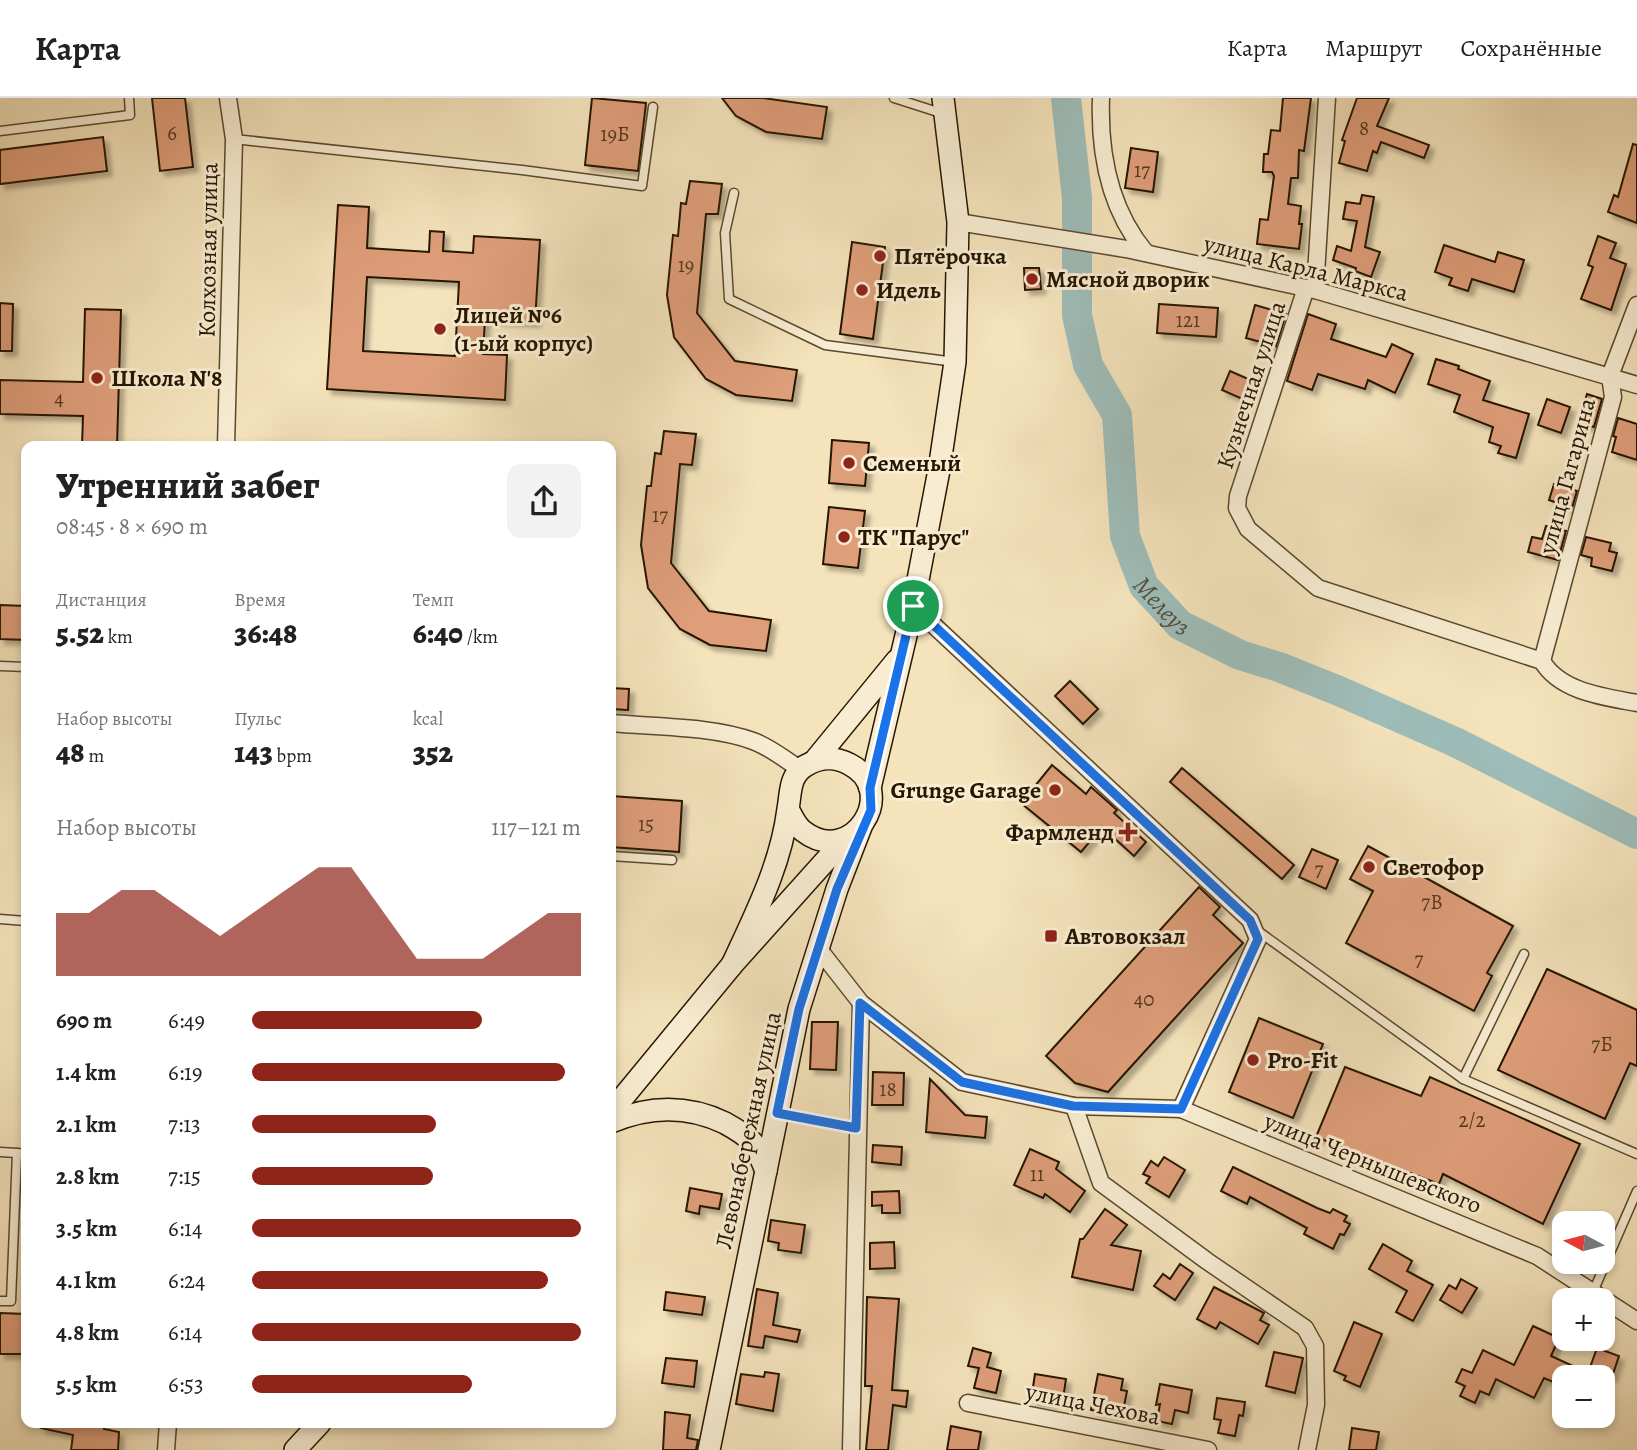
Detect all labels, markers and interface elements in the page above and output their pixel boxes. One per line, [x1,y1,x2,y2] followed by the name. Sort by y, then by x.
[35,26,121,71] text: Карта
[1227,32,1287,64] text: Карта
[1325,32,1423,64] text: Маршрут
[1461,32,1602,64] text: Сохранённые
[1359,114,1369,142] house number: 8
[167,119,177,147] house number: 6
[600,120,630,148] house number: 19Б
[1134,156,1150,184] house number: 17
[190,162,226,338] street label: Колхозная улица
[1200,227,1412,309] street label: улица Карла Маркса
[894,240,1007,272] place label: Пятёрочка
[872,248,888,264] marker: Пятёрочка
[678,251,694,279] house number: 19
[1046,263,1210,295] place label: Мясной дворик
[1024,271,1040,287] marker: Мясной дворик
[876,274,941,306] place label: Идель
[854,282,870,298] marker: Идель
[1209,297,1293,473] street label: Кузнечная улица
[454,299,593,359] place label: Лицей №6 (1-ый корпус)
[1176,306,1200,334] house number: 121
[432,321,448,337] marker: Лицей №6 (1-ый корпус)
[111,362,223,394] place label: Школа N'8
[89,370,105,386] marker: Школа N'8
[54,384,64,412] house number: 4
[1531,394,1603,559] street label: улица Гагарина
[863,447,961,479] place label: Семеный
[841,455,857,471] marker: Семеный
[56,459,320,511] text: Утренний забег
[507,464,581,538] button: share
[652,501,668,529] house number: 17
[56,511,208,542] text: 08:45 · 8 × 690 m
[858,521,969,553] place label: ТК "Парус"
[836,529,852,545] marker: ТК "Парус"
[1125,568,1195,645] water label: Мелеуз
[883,576,943,636] pin
[56,587,147,613] text: Дистанция
[234,587,286,613] text: Время
[413,587,454,613] text: Темп
[894,587,932,625] icon: arrive
[56,613,104,653] text: 5.52
[234,613,297,653] text: 36:48
[413,613,463,653] text: 6:40
[104,624,133,650] text: km
[463,624,498,650] text: /km
[56,706,172,732] text: Набор высоты
[234,706,282,732] text: Пульс
[413,706,443,732] text: kcal
[56,732,85,772] text: 48
[234,732,273,772] text: 143
[413,732,453,772] text: 352
[85,743,104,769] text: m
[273,743,312,769] text: bpm
[890,774,1041,806] place label: Grunge Garage
[1047,782,1063,798] marker: Grunge Garage
[638,810,654,838] house number: 15
[56,812,197,843] text: Набор высоты
[491,812,581,843] text: 117–121 m
[1006,816,1114,848] place label: Фармленд
[1120,824,1136,840] marker: Фармленд
[1383,851,1484,883] place label: Светофор
[1315,855,1324,883] house number: 7
[1361,859,1377,875] marker: Светофор
[1421,888,1443,916] house number: 7В
[1064,920,1185,952] place label: Автовокзал
[1043,928,1059,944] marker: Автовокзал
[1415,945,1424,973] house number: 7
[1134,985,1154,1013] house number: 40
[56,1005,112,1036] text: 690 m
[168,1005,205,1036] text: 6:49
[707,1008,789,1252] street label: Левонабережная улица
[1591,1030,1613,1058] house number: 7Б
[1267,1044,1338,1076] place label: Pro-Fit
[1245,1052,1261,1068] marker: Pro-Fit
[56,1057,117,1088] text: 1.4 km
[168,1057,202,1088] text: 6:19
[879,1075,897,1103] house number: 18
[1258,1104,1487,1221] street label: улица Чернышевского
[1459,1106,1485,1134] house number: 2/2
[56,1109,117,1140] text: 2.1 km
[168,1109,201,1140] text: 7:13
[1030,1160,1044,1188] house number: 11
[56,1161,120,1192] text: 2.8 km
[168,1161,201,1192] text: 7:15
[1552,1211,1615,1274] north arrow
[1552,1211,1615,1428] map controls
[56,1213,117,1244] text: 3.5 km
[168,1213,202,1244] text: 6:14
[56,1265,117,1296] text: 4.1 km
[168,1265,205,1296] text: 6:24
[1552,1288,1615,1351] button: +
[56,1317,119,1348] text: 4.8 km
[168,1317,202,1348] text: 6:14
[1552,1365,1615,1428] button: −
[56,1369,117,1400] text: 5.5 km
[168,1369,204,1400] text: 6:53
[1022,1375,1163,1433] street label: улица Чехова

